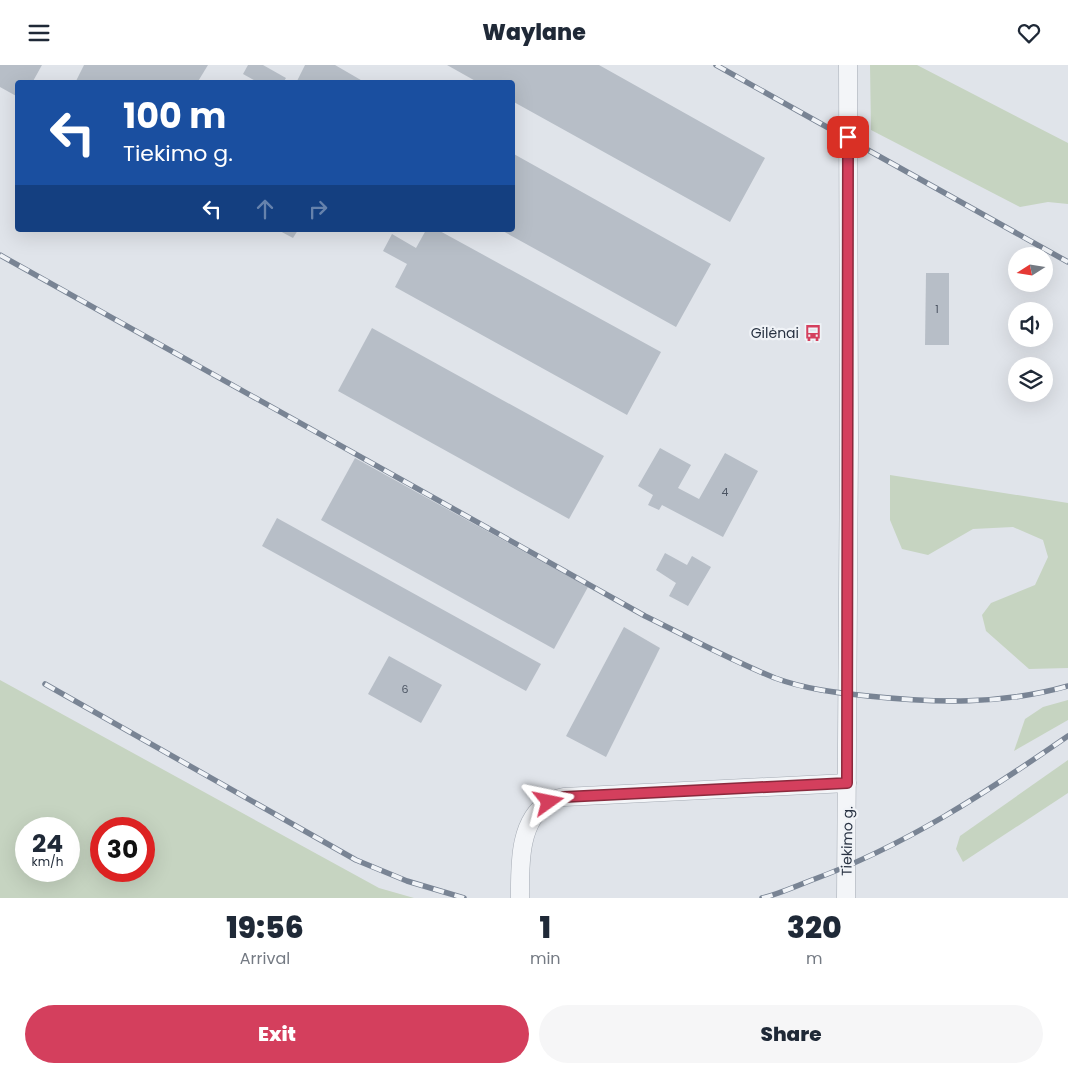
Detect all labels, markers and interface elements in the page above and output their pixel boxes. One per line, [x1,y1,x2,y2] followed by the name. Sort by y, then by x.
[482,17,586,48] text: Waylane
[25,19,53,47] icon: menu
[1015,19,1043,47] icon: heart
[123,91,226,140] text: 100 m
[40,100,105,165] icon: left
[827,116,869,158] pin
[834,123,862,151] icon: arrive
[123,138,233,169] text: Tiekimo g.
[198,195,226,223] icon: left
[251,195,279,223] icon: ahead
[304,195,332,223] icon: right
[1008,247,1052,293] north arrow
[1008,247,1053,402] map controls
[935,301,939,317] house number: 1
[1008,302,1053,347] button: sound
[751,323,799,343] place label: Gilėnai
[803,323,823,343] bus stop icon: Gilėnai
[1008,357,1053,402] button: layers
[722,484,729,500] house number: 4
[402,681,409,697] house number: 6
[522,775,574,827] position arrow
[836,806,858,876] street label: Tiekimo g.
[90,817,155,882] speed limit sign: 30
[32,826,63,861] text: 24
[32,853,63,870] text: km/h
[226,906,304,949] text: 19:56
[539,906,551,949] text: 1
[787,906,842,949] text: 320
[240,947,290,970] text: Arrival
[530,947,561,970] text: min
[806,947,823,970] text: m
[25,1005,529,1063] button: Exit
[539,1005,1043,1063] button: Share

